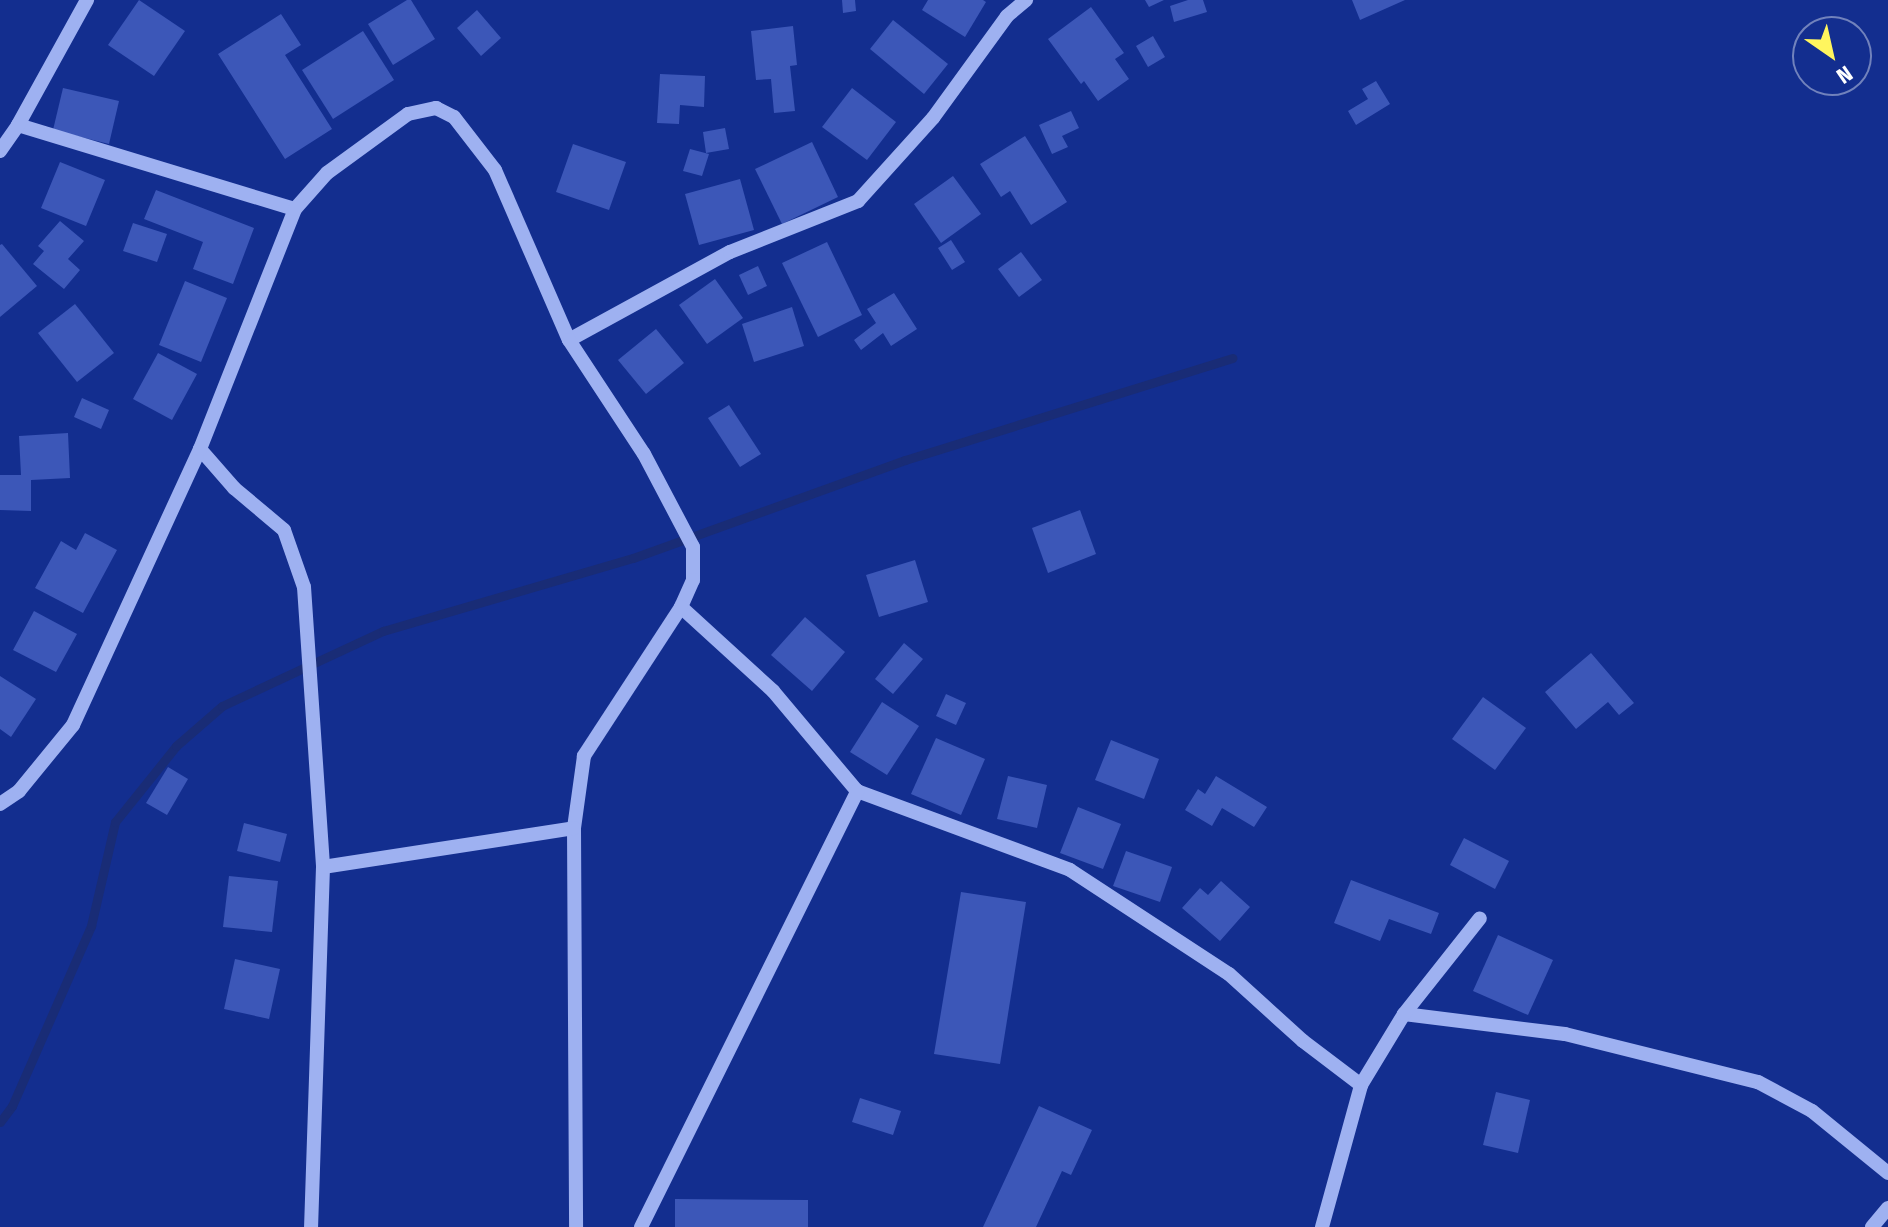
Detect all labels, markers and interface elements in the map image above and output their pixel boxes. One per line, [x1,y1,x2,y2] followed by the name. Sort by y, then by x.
[1792,16,1872,96] north arrow
[1832,60,1858,90] text: N

